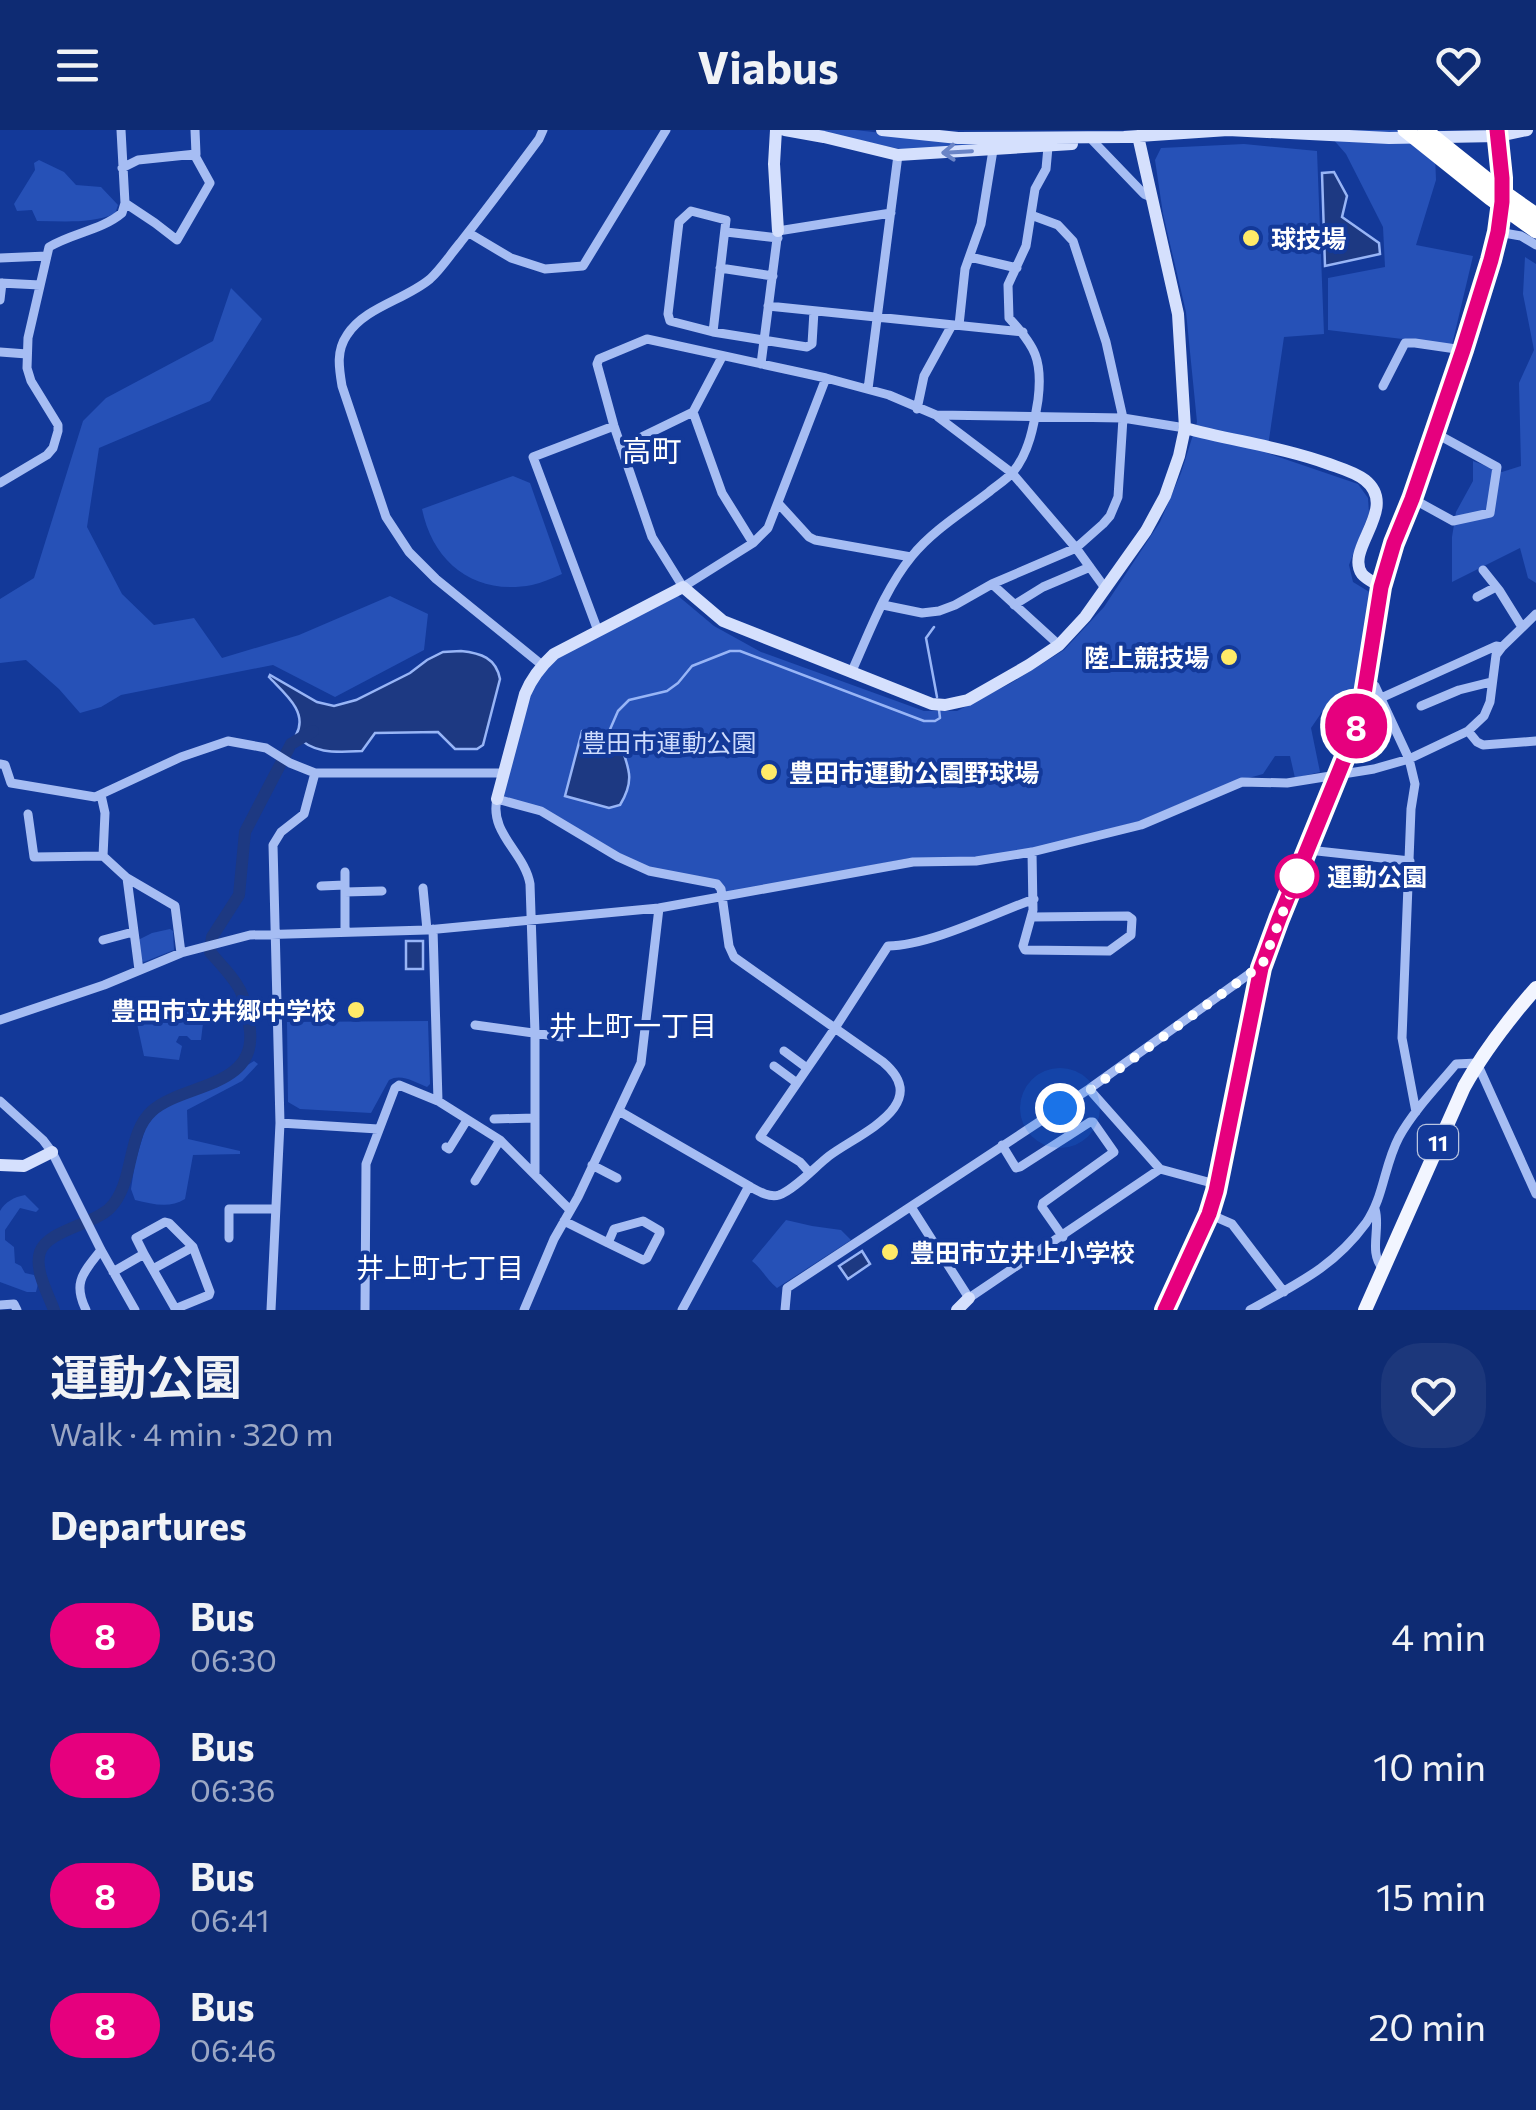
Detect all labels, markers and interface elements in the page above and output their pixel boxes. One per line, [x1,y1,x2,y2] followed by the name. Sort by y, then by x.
[50,38,105,93] icon: menu
[697,38,839,93] text: Viabus
[1431,38,1486,93] icon: heart
[942,143,974,162] one-way arrow
[1271,223,1346,253] place label: 球技場
[1240,227,1262,249] marker: 球技場
[622,431,682,468] district label: 高町
[1084,642,1209,672] place label: 陸上競技場
[1218,646,1240,668] marker: 陸上競技場
[1324,694,1388,758] line badge: 8
[1345,705,1367,748] text: 8
[581,727,757,757] park label: 豊田市運動公園
[789,757,1039,787] place label: 豊田市運動公園野球場
[758,761,780,783] marker: 豊田市運動公園野球場
[1276,855,1318,897] marker: 運動公園
[1327,861,1427,891] place label: 運動公園
[111,995,336,1025] place label: 豊田市立井郷中学校
[345,999,367,1021] marker: 豊田市立井郷中学校
[549,1008,717,1042] district label: 井上町一丁目
[1035,1083,1085,1133] your location
[1418,1125,1458,1159] road number: 11
[910,1237,1135,1267] place label: 豊田市立井上小学校
[879,1241,901,1263] marker: 豊田市立井上小学校
[356,1250,524,1284] district label: 井上町七丁目
[1381,1343,1486,1448] button: heart
[50,1346,242,1405] text: 運動公園
[50,1413,333,1453] text: Walk · 4 min · 320 m
[50,1501,247,1548] text: Departures
[190,1592,255,1639] text: Bus
[1391,1612,1486,1659] text: 4 min
[94,1614,116,1657] text: 8
[190,1639,277,1679] text: 06:30
[190,1722,255,1769] text: Bus
[1373,1742,1486,1789] text: 10 min
[94,1744,116,1787] text: 8
[190,1769,276,1809] text: 06:36
[190,1852,255,1899] text: Bus
[1376,1872,1486,1919] text: 15 min
[94,1874,116,1917] text: 8
[190,1899,270,1939] text: 06:41
[190,1982,255,2029] text: Bus
[1368,2002,1486,2049] text: 20 min
[94,2004,116,2047] text: 8
[190,2029,276,2069] text: 06:46

